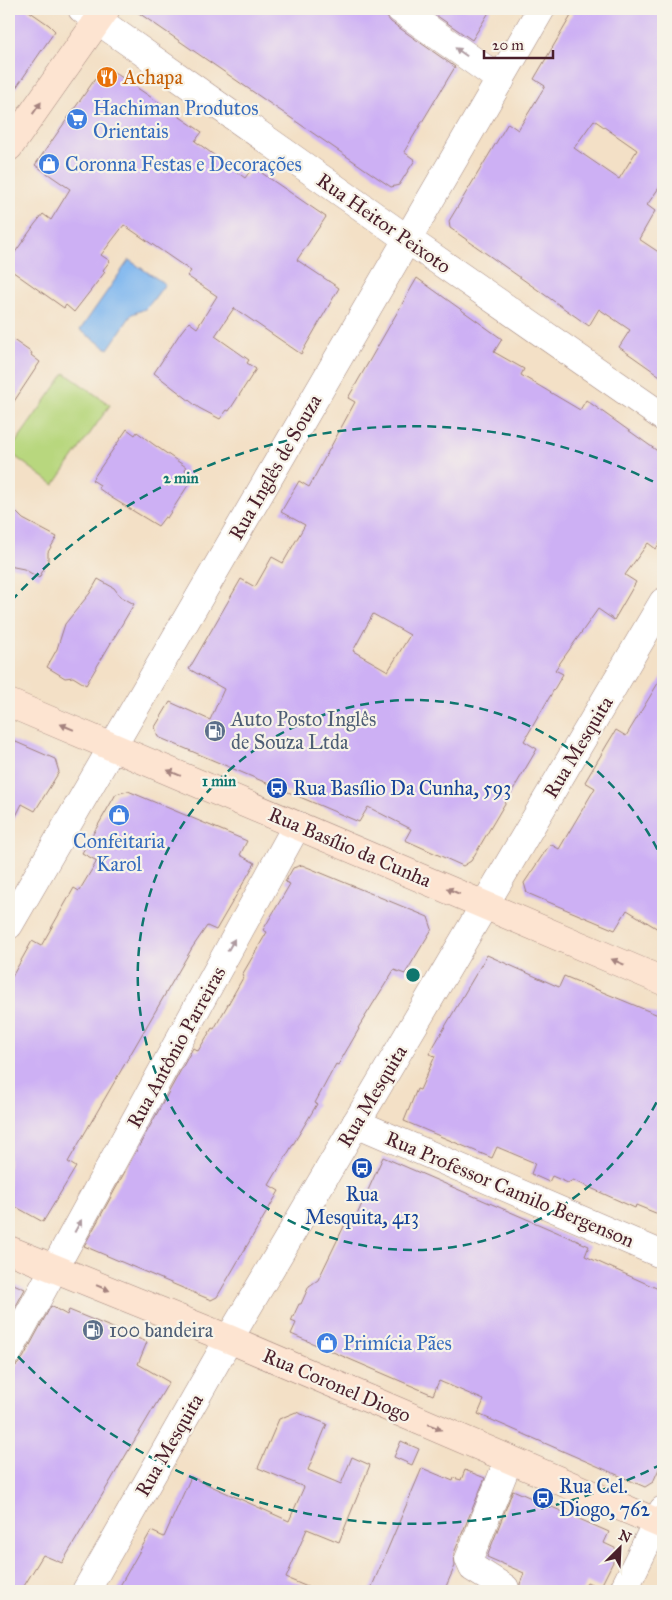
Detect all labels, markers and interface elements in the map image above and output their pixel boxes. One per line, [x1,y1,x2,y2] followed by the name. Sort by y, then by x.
[484,28,553,60] scale bar
[492,36,524,54] text: 20 m
[454,47,468,57] one-way arrow
[95,65,119,89] restaurant icon: Achapa
[122,65,183,89] place label: Achapa
[93,96,258,143] place label: Hachiman Produtos Orientais
[32,101,42,114] one-way arrow
[65,107,89,131] supermarket icon: Hachiman Produtos Orientais
[37,152,61,176] shop icon: Coronna Festas e Decorações
[65,152,302,176] place label: Coronna Festas e Decorações
[312,168,456,278] street label: Rua Heitor Peixoto
[224,389,328,545] street label: Rua Inglês de Souza
[163,469,200,487] text: 2 min
[538,691,619,803] street label: Rua Mesquita
[230,707,376,754] place label: Auto Posto Inglês de Souza Ltda
[203,719,227,743] fuel station icon: Auto Posto Inglês de Souza Ltda
[60,723,74,731] one-way arrow
[167,768,182,776] one-way arrow
[202,772,237,790] text: 1 min
[265,776,289,800] bus stop icon: Rua Basílio Da Cunha, 593
[293,776,511,800] place label: Rua Basílio Da Cunha, 593
[265,802,436,892] street label: Rua Basílio da Cunha
[107,803,131,827] shop icon: Confeitaria Karol
[73,829,166,876] place label: Confeitaria Karol
[446,887,460,895] one-way arrow
[227,938,235,952] one-way arrow
[610,958,625,966] one-way arrow
[122,962,230,1132] street label: Rua Antônio Parreiras
[404,966,422,984] centre of rings
[332,1040,413,1152] street label: Rua Mesquita
[382,1126,638,1253] street label: Rua Professor Camilo Bergenson
[350,1156,374,1180] bus stop icon: Rua Mesquita, 413
[305,1182,419,1230] place label: Rua Mesquita, 413
[74,1218,82,1233] one-way arrow
[95,1285,110,1292] one-way arrow
[81,1318,105,1342] fuel station icon: 100 bandeira
[109,1318,214,1342] place label: 100 bandeira
[315,1331,339,1355] shop icon: Primícia Pães
[343,1331,452,1355] place label: Primícia Pães
[259,1343,415,1428] street label: Rua Coronel Diogo
[130,1389,209,1501] street label: Rua Mesquita
[428,1423,442,1431] one-way arrow
[559,1474,650,1522] place label: Rua Cel. Diogo, 762
[531,1486,555,1510] bus stop icon: Rua Cel. Diogo, 762
[594,1522,644,1572] north arrow
[616,1526,634,1547] text: N

